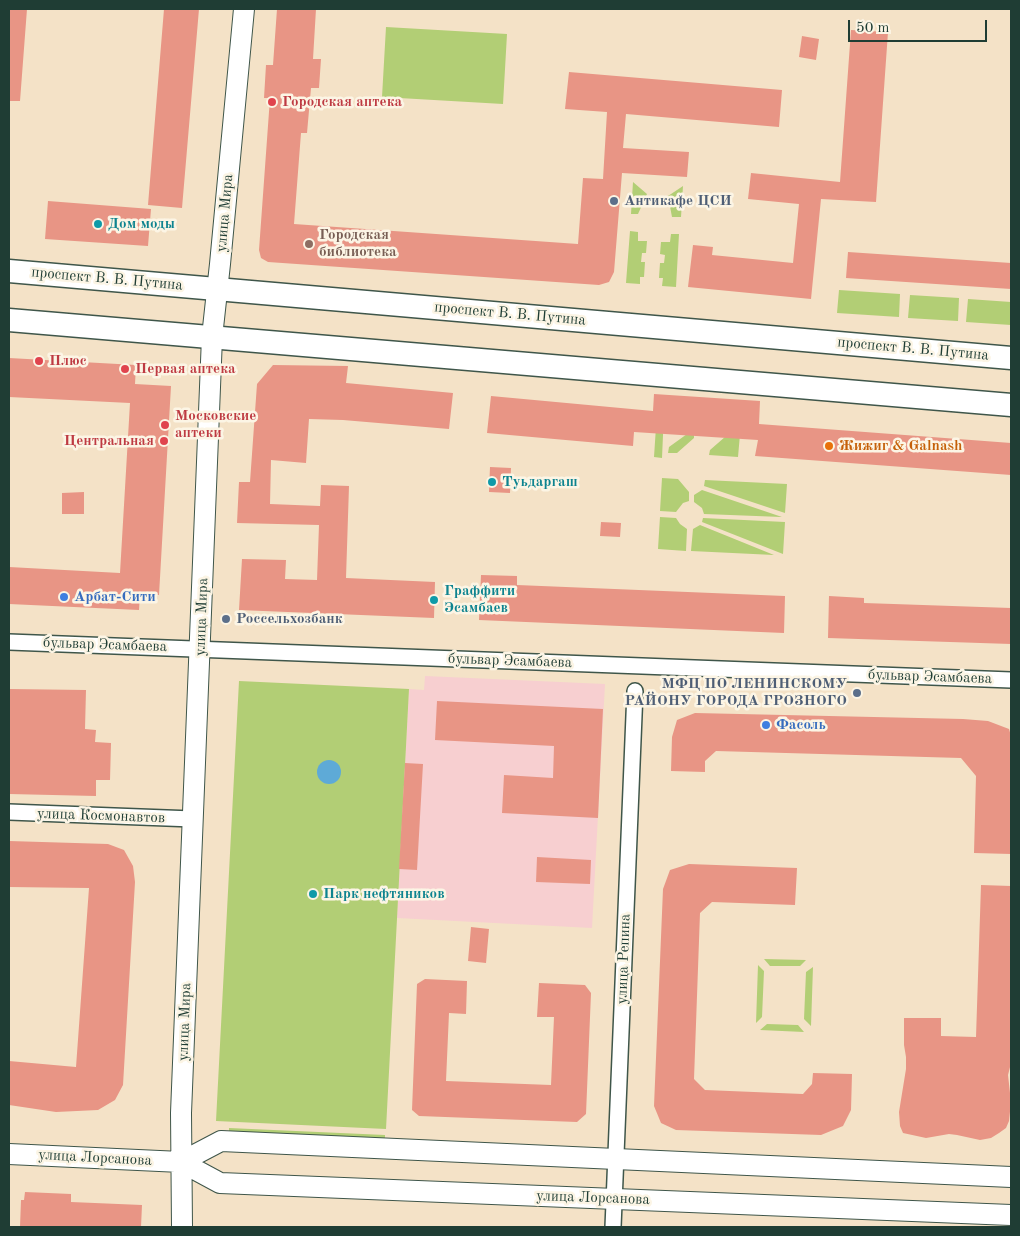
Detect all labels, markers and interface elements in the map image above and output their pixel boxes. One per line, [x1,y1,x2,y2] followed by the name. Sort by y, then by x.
[850,10,989,42] scale bar
[856,21,890,36] text: 50 m
[282,93,402,111] place label: Городская аптека
[266,96,278,108] marker: Городская аптека
[213,173,237,253] street label: улица Мира
[624,192,732,210] place label: Антикафе ЦСИ
[608,195,620,207] marker: Антикафе ЦСИ
[108,215,175,233] place label: Дом моды
[92,218,104,230] marker: Дом моды
[319,226,397,261] place label: Городская библиотека
[303,238,315,250] marker: Городская библиотека
[31,263,183,295] street label: проспект В. В. Путина
[434,298,586,330] street label: проспект В. В. Путина
[837,333,989,365] street label: проспект В. В. Путина
[49,352,87,370] place label: Плюс
[33,355,45,367] marker: Плюс
[135,360,236,378] place label: Первая аптека
[119,363,131,375] marker: Первая аптека
[175,407,256,442] place label: Московские аптеки
[159,419,171,431] marker: Московские аптеки
[64,432,154,450] place label: Центральная
[158,435,170,447] marker: Центральная
[839,437,962,455] place label: Жижиг & Galnash
[823,440,835,452] marker: Жижиг & Galnash
[502,473,578,491] place label: Туьдаргаш
[486,476,498,488] marker: Туьдаргаш
[192,578,212,656] street label: улица Мира
[444,582,515,617] place label: Граффити Эсамбаев
[74,588,156,606] place label: Арбат-Сити
[58,591,70,603] marker: Арбат-Сити
[428,594,440,606] marker: Граффити Эсамбаев
[236,610,343,628] place label: Россельхозбанк
[220,613,232,625] marker: Россельхозбанк
[43,634,167,656] street label: бульвар Эсамбаева
[448,650,572,672] street label: бульвар Эсамбаева
[868,666,992,688] street label: бульвар Эсамбаева
[625,675,847,710] place label: МФЦ ПО ЛЕНИНСКОМУ РАЙОНУ ГОРОДА ГРОЗНОГО
[851,687,863,699] marker: МФЦ ПО ЛЕНИНСКОМУ РАЙОНУ ГОРОДА ГРОЗНОГО
[776,716,826,734] place label: Фасоль
[760,719,772,731] marker: Фасоль
[37,805,165,827] street label: улица Космонавтов
[323,885,445,903] place label: Парк нефтяников
[307,888,319,900] marker: Парк нефтяников
[613,913,635,1005] street label: улица Репина
[175,983,195,1061] street label: улица Мира
[38,1146,152,1170] street label: улица Лорсанова
[536,1187,650,1209] street label: улица Лорсанова

